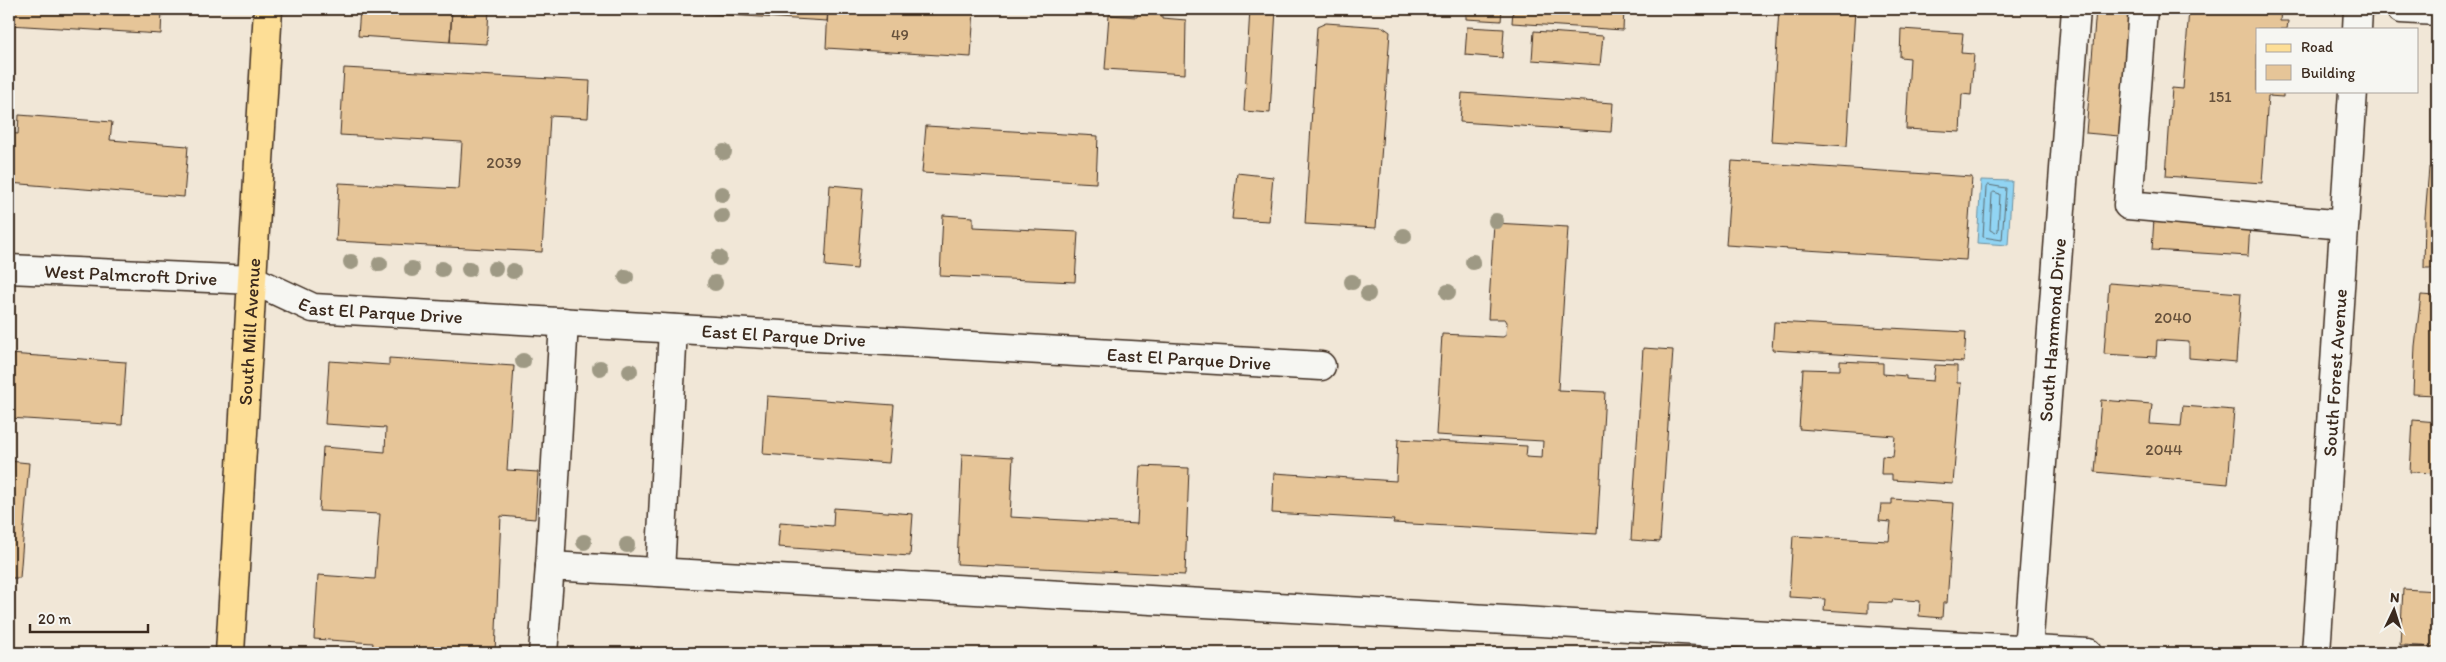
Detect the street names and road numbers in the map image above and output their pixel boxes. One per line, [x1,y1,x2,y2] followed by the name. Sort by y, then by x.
[2034,237,2071,423] street label: South Hammond Drive
[234,257,265,406] street label: South Mill Avenue
[44,260,218,290] street label: West Palmcroft Drive
[2318,288,2352,457] street label: South Forest Avenue
[295,292,463,329] street label: East El Parque Drive
[701,319,867,352] street label: East El Parque Drive
[1106,343,1272,375] street label: East El Parque Drive

